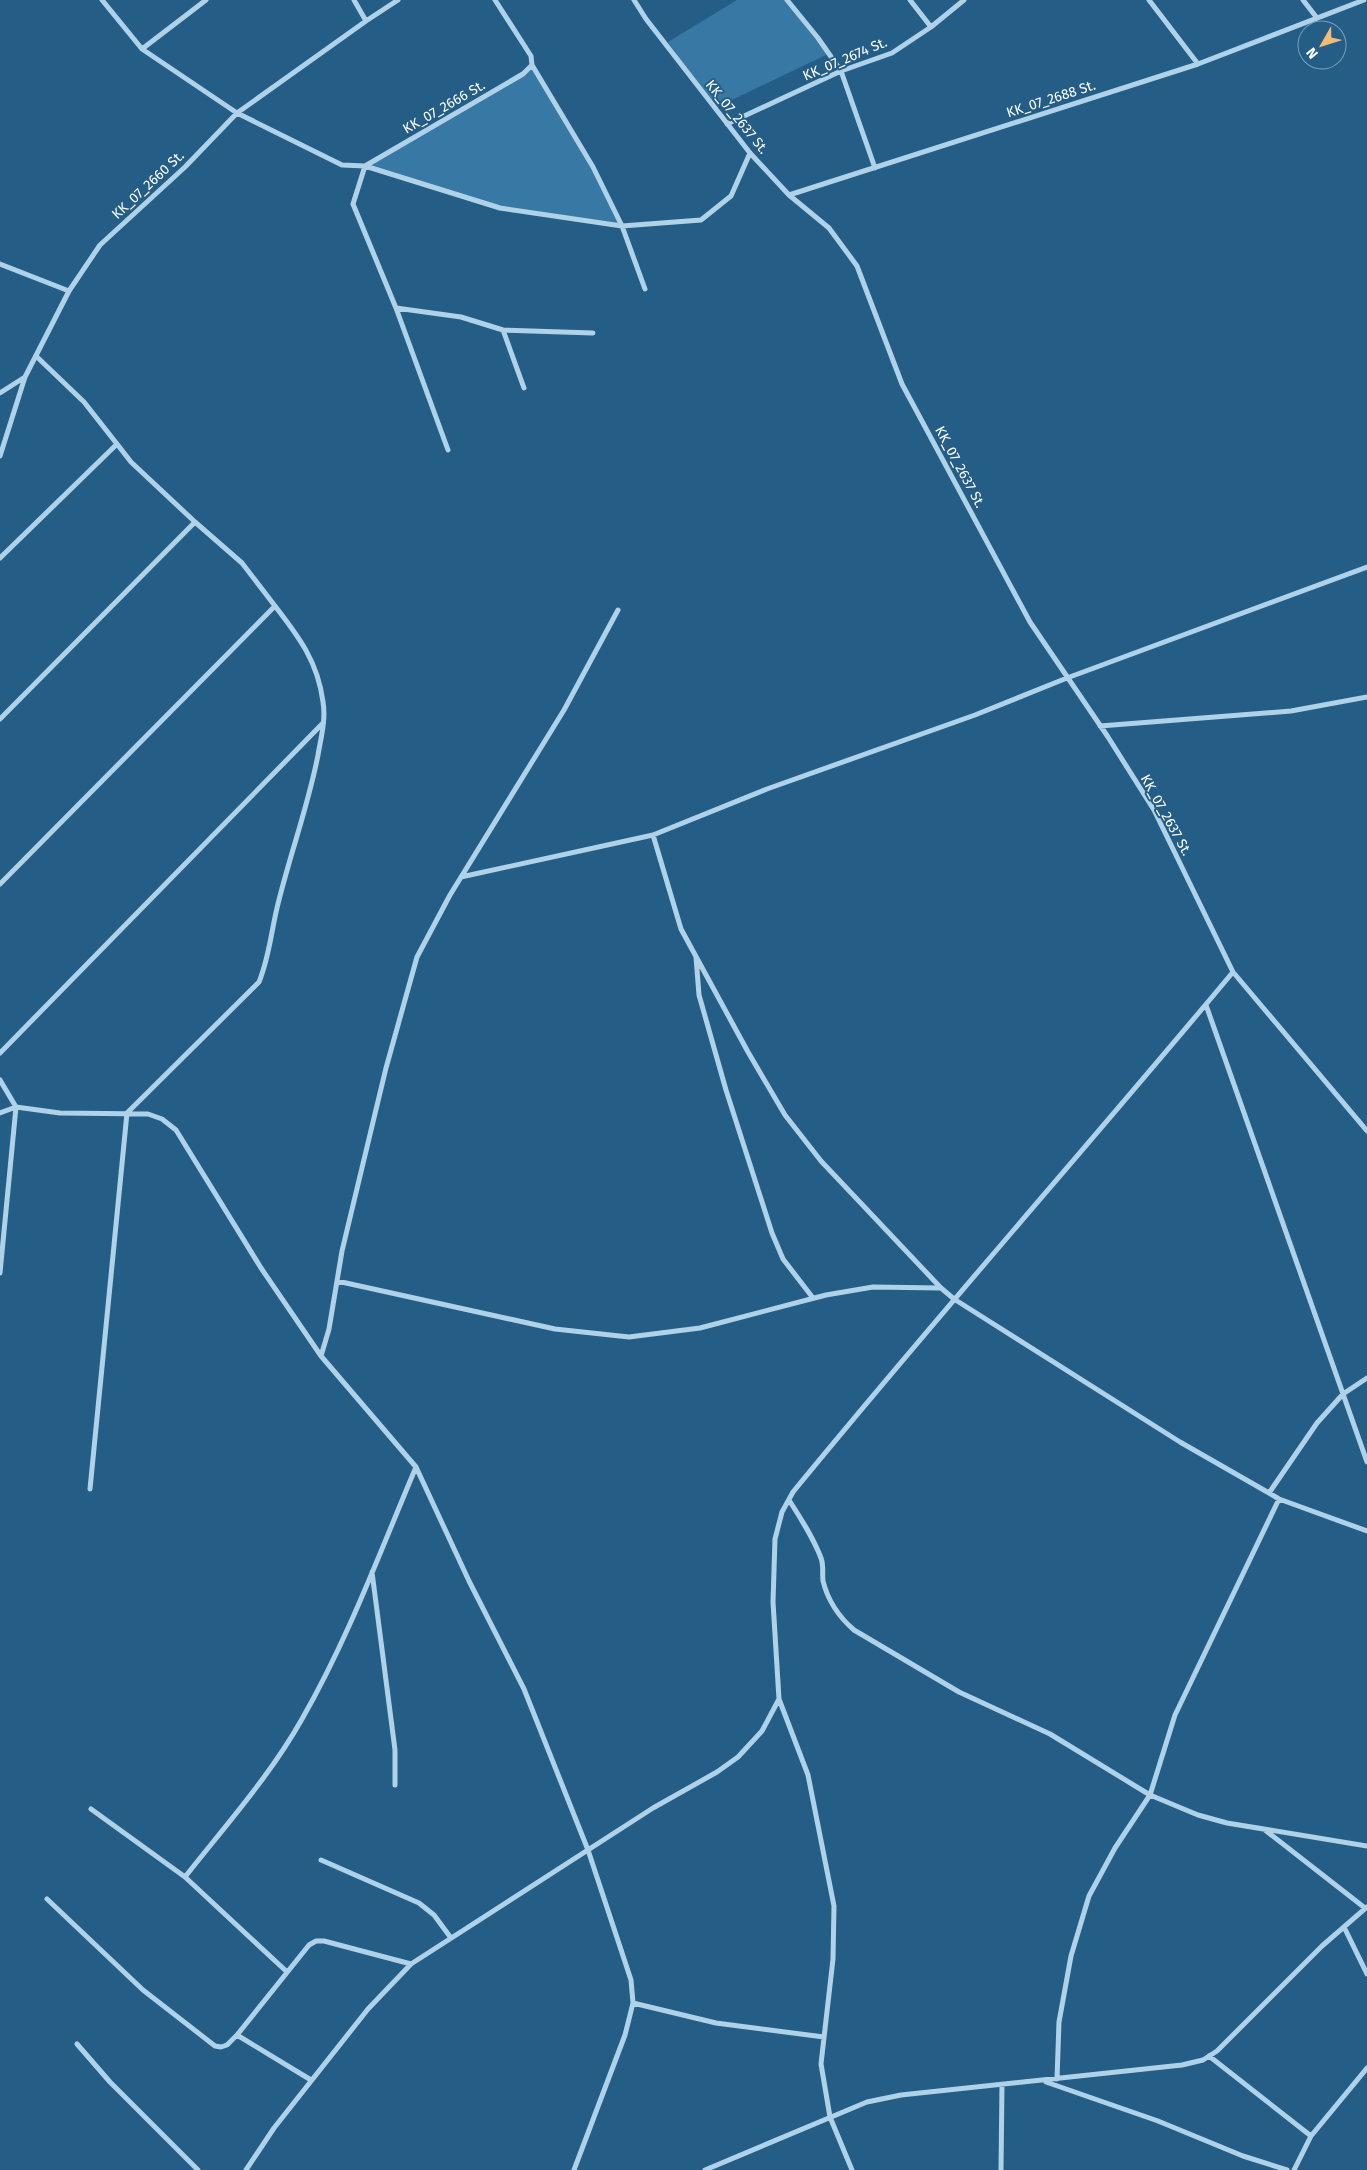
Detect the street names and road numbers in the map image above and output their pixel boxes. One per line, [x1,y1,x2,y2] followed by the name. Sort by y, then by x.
[800,34,890,84] street label: KK_07_2674 St.
[400,77,488,137] street label: KK_07_2666 St.
[702,77,772,157] street label: KK_07_2637 St.
[1004,77,1098,121] street label: KK_07_2688 St.
[108,147,188,223] street label: KK_07_2660 St.
[931,423,989,511] street label: KK_07_2637 St.
[1137,771,1195,859] street label: KK_07_2637 St.

